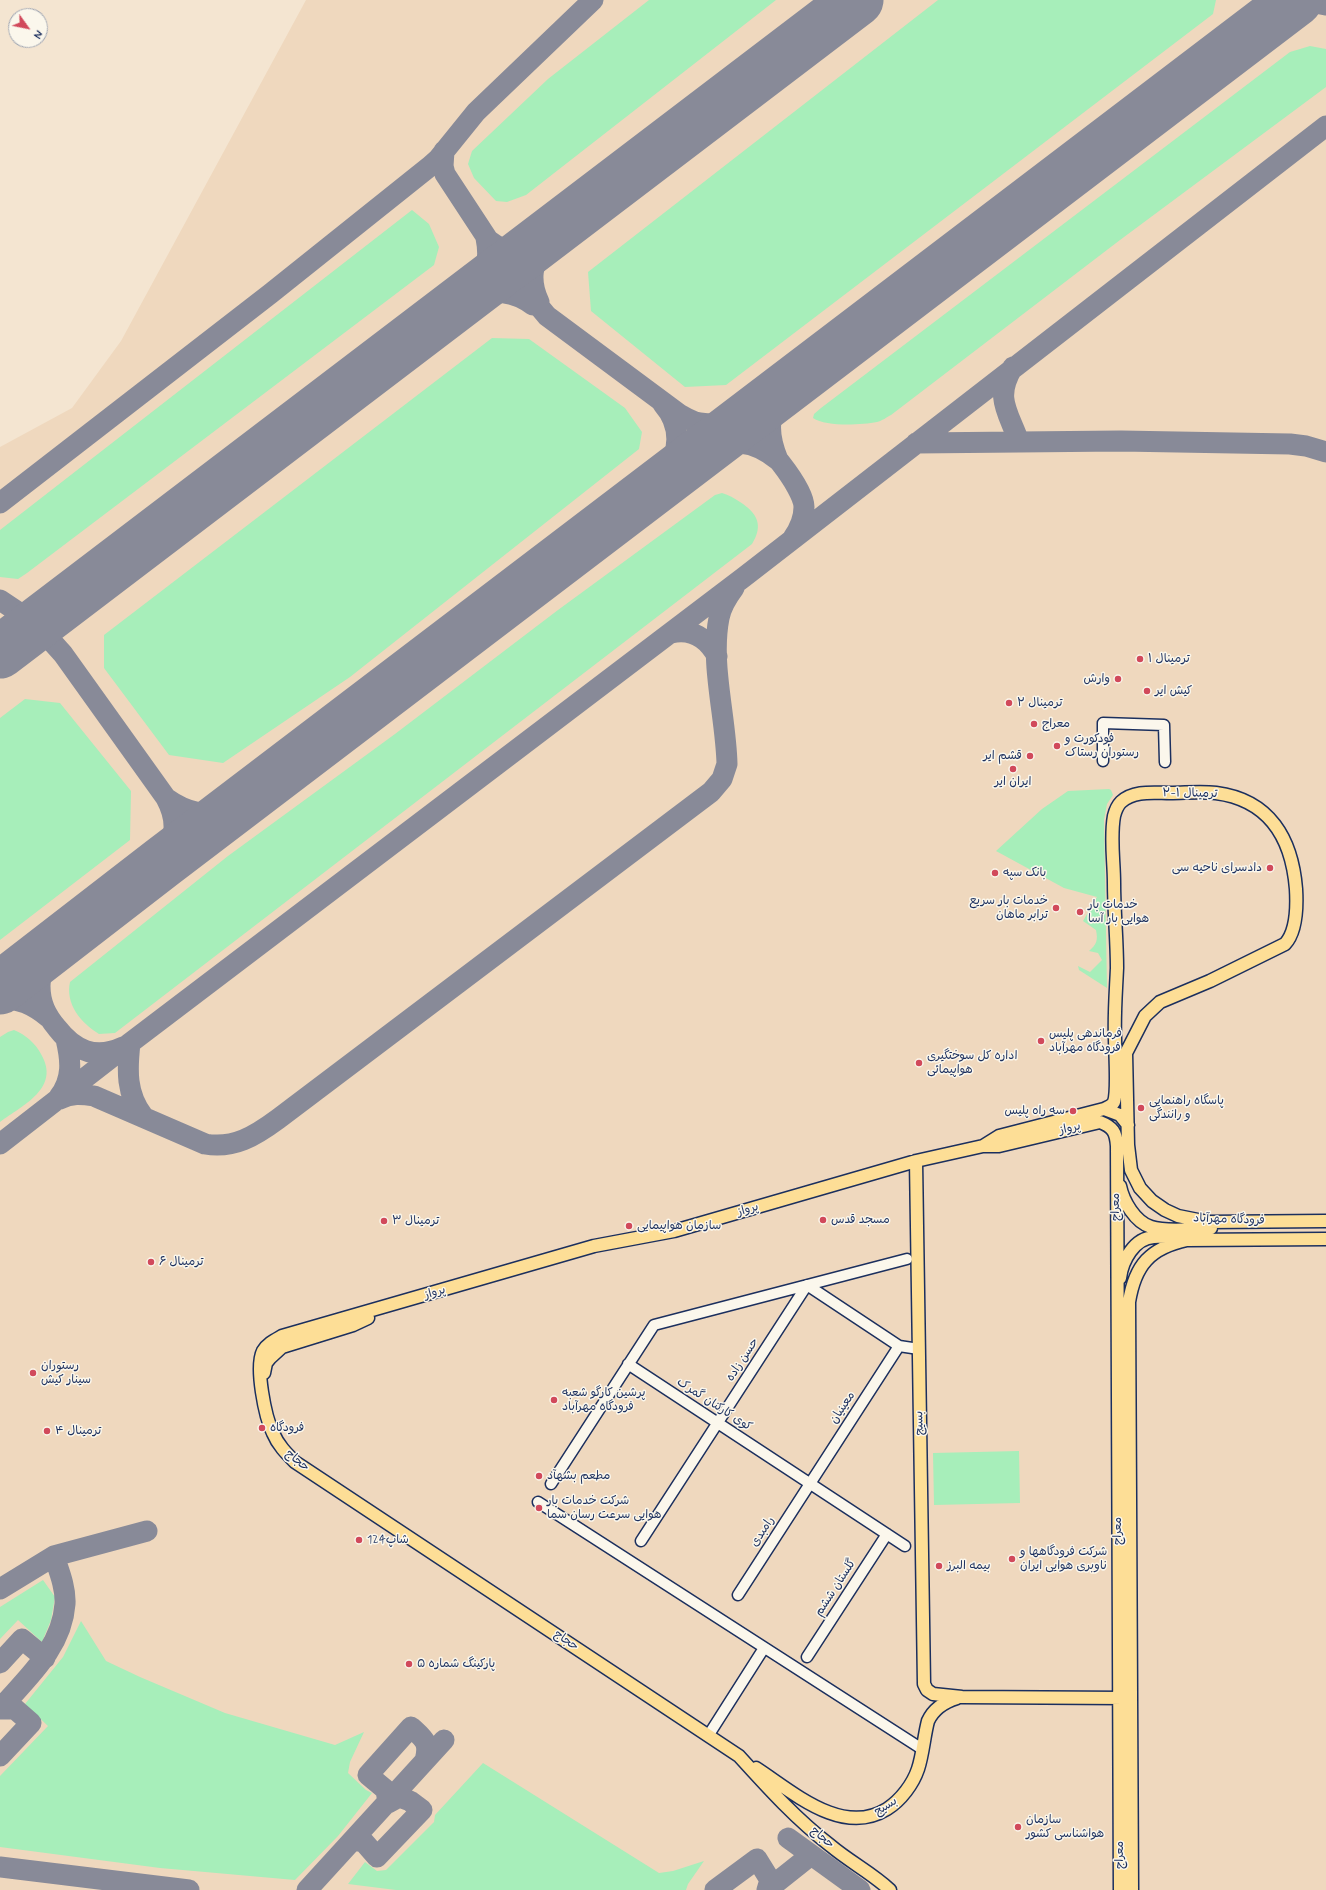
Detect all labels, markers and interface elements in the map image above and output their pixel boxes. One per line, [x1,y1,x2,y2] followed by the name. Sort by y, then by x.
[8,8,48,48] north arrow
[29,27,45,41] text: N
[1148,652,1190,666] place label: ترمینال ۱
[1135,654,1145,664] marker: ترمینال ۱
[1083,672,1110,686] place label: وارش
[1113,674,1123,684] marker: وارش
[1155,684,1192,698] place label: کیش ایر
[1142,686,1152,696] marker: کیش ایر
[1017,696,1062,710] place label: ترمینال ۲
[1004,698,1014,708] marker: ترمینال ۲
[1042,717,1070,731] place label: معراج
[1029,719,1039,729] marker: معراج
[1065,732,1139,760] place label: فودکورت و رستوران رستاک
[1052,741,1062,751] marker: فودکورت و رستوران رستاک
[983,749,1022,763] place label: قشم ایر
[1025,751,1035,761] marker: قشم ایر
[1008,764,1018,774] marker: ایران ایر
[995,775,1031,789] place label: ایران ایر
[1162,786,1218,802] street label: ترمینال ۱-۲
[1172,861,1262,875] place label: دادسرای ناحیه سی
[1265,863,1275,873] marker: دادسرای ناحیه سی
[1003,866,1046,880] place label: بانک سپه
[990,868,1000,878] marker: بانک سپه
[969,894,1048,922] place label: خدمات بار سریع ترابر ماهان
[1088,898,1149,926] place label: خدمات بار هوایی بار آسا
[1051,903,1061,913] marker: خدمات بار سریع ترابر ماهان
[1075,907,1085,917] marker: خدمات بار هوایی بار آسا
[1049,1027,1122,1055] place label: فرماندهی پلیس فرودگاه مهرآباد
[1036,1036,1046,1046] marker: فرماندهی پلیس فرودگاه مهرآباد
[927,1049,1017,1077] place label: اداره کل سوختگیری هواپیمائی
[914,1058,924,1068] marker: اداره کل سوختگیری هواپیمائی
[1149,1094,1224,1122] place label: پاسگاه راهنمایی و رانندگی
[1136,1103,1146,1113] marker: پاسگاه راهنمایی و رانندگی
[1004,1104,1065,1118] place label: سه راه پلیس
[1068,1106,1078,1116] marker: سه راه پلیس
[1058,1120,1082,1138] street label: پرواز
[1109,1193,1123,1221] street label: معراج
[736,1200,760,1220] street label: پرواز
[1193,1212,1265,1228] street label: فرودگاه مهرآباد
[831,1213,890,1227] place label: مسجد قدس
[392,1214,439,1228] place label: ترمینال ۳
[818,1215,828,1225] marker: مسجد قدس
[379,1216,389,1226] marker: ترمینال ۳
[637,1219,721,1233] place label: سازمان هواپیمایی
[624,1221,634,1231] marker: سازمان هواپیمایی
[159,1255,204,1269] place label: ترمینال ۶
[146,1257,156,1267] marker: ترمینال ۶
[423,1283,447,1303] street label: پرواز
[724,1336,762,1384] street label: حسن زاده
[41,1359,91,1387] place label: رستوران سینار کیش
[28,1368,38,1378] marker: رستوران سینار کیش
[674,1375,754,1435] street label: کوی کارکنان گمرک
[562,1386,645,1414] place label: پرشین کارگو شعبه فرودگاه مهرآباد
[827,1389,859,1427] street label: معینیان
[549,1395,559,1405] marker: پرشین کارگو شعبه فرودگاه مهرآباد
[913,1411,927,1435] street label: بسیج
[270,1421,304,1435] place label: فرودگاه
[257,1423,267,1433] marker: فرودگاه
[55,1424,101,1438] place label: ترمینال ۴
[42,1426,52,1436] marker: ترمینال ۴
[282,1447,312,1475] street label: حجاج
[547,1469,610,1483] place label: مطعم بشهآد
[534,1471,544,1481] marker: مطعم بشهآد
[547,1494,661,1522] place label: شرکت خدمات بار هوایی سرعت رسان سما
[534,1503,544,1513] marker: شرکت خدمات بار هوایی سرعت رسان سما
[748,1514,778,1550] street label: رامبدی
[1111,1517,1125,1545] street label: معراج
[367,1533,409,1547] place label: 124شاپ
[354,1535,364,1545] marker: 124شاپ
[1020,1545,1107,1573] place label: شرکت فرودگاهها و ناوبری هوایی ایران
[1007,1554,1017,1564] marker: شرکت فرودگاهها و ناوبری هوایی ایران
[812,1557,860,1619] street label: گلستان ششم
[947,1559,990,1573] place label: بیمه البرز
[934,1561,944,1571] marker: بیمه البرز
[551,1628,581,1654] street label: حجاج
[417,1657,495,1671] place label: پارکینگ شماره ۵
[404,1659,414,1669] marker: پارکینگ شماره ۵
[872,1794,900,1820] street label: بسیج
[1026,1813,1104,1841] place label: سازمان هواشناسی کشور
[1013,1822,1023,1832] marker: سازمان هواشناسی کشور
[807,1824,837,1852] street label: حجاج
[1113,1841,1127,1869] street label: معراج

